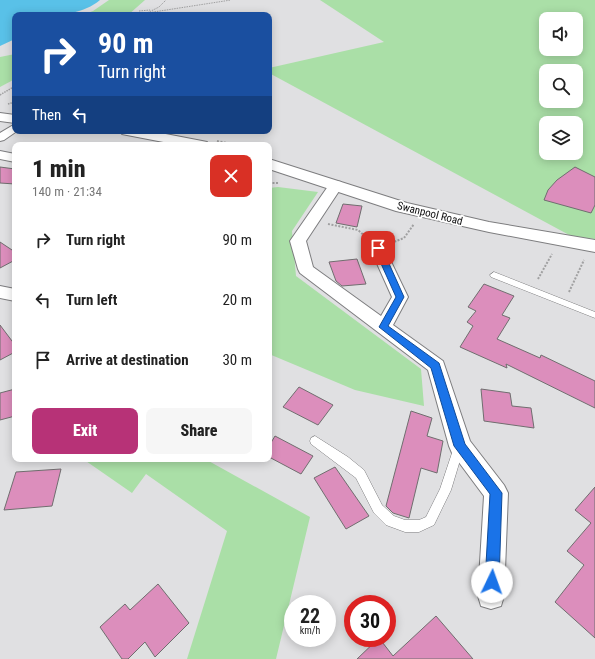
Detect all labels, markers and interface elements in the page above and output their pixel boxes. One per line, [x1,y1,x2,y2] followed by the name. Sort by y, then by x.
[539,12,583,160] map controls
[539,12,583,56] button: sound
[98,27,154,60] text: 90 m
[32,28,84,80] icon: right
[98,61,166,82] text: Turn right
[539,64,583,108] button: search
[69,104,91,126] icon: left
[32,106,61,124] text: Then
[539,116,583,160] button: layers
[32,155,86,183] text: 1 min
[210,155,252,197] button: close
[32,184,102,199] text: 140 m · 21:34
[396,199,464,228] street label: Swanpool Road
[32,229,54,251] icon: right
[66,231,125,249] text: Turn right
[222,231,252,249] text: 90 m
[361,231,395,265] pin
[367,237,389,259] icon: arrive
[32,289,54,311] icon: left
[66,291,117,309] text: Turn left
[222,291,252,309] text: 20 m
[32,349,54,371] icon: arrive
[66,351,189,369] text: Arrive at destination
[222,351,252,369] text: 30 m
[32,408,138,454] button: Exit
[146,408,252,454] button: Share
[471,561,513,603] position arrow
[344,595,396,647] speed limit sign: 30
[300,604,320,628] text: 22
[300,625,320,636] text: km/h

